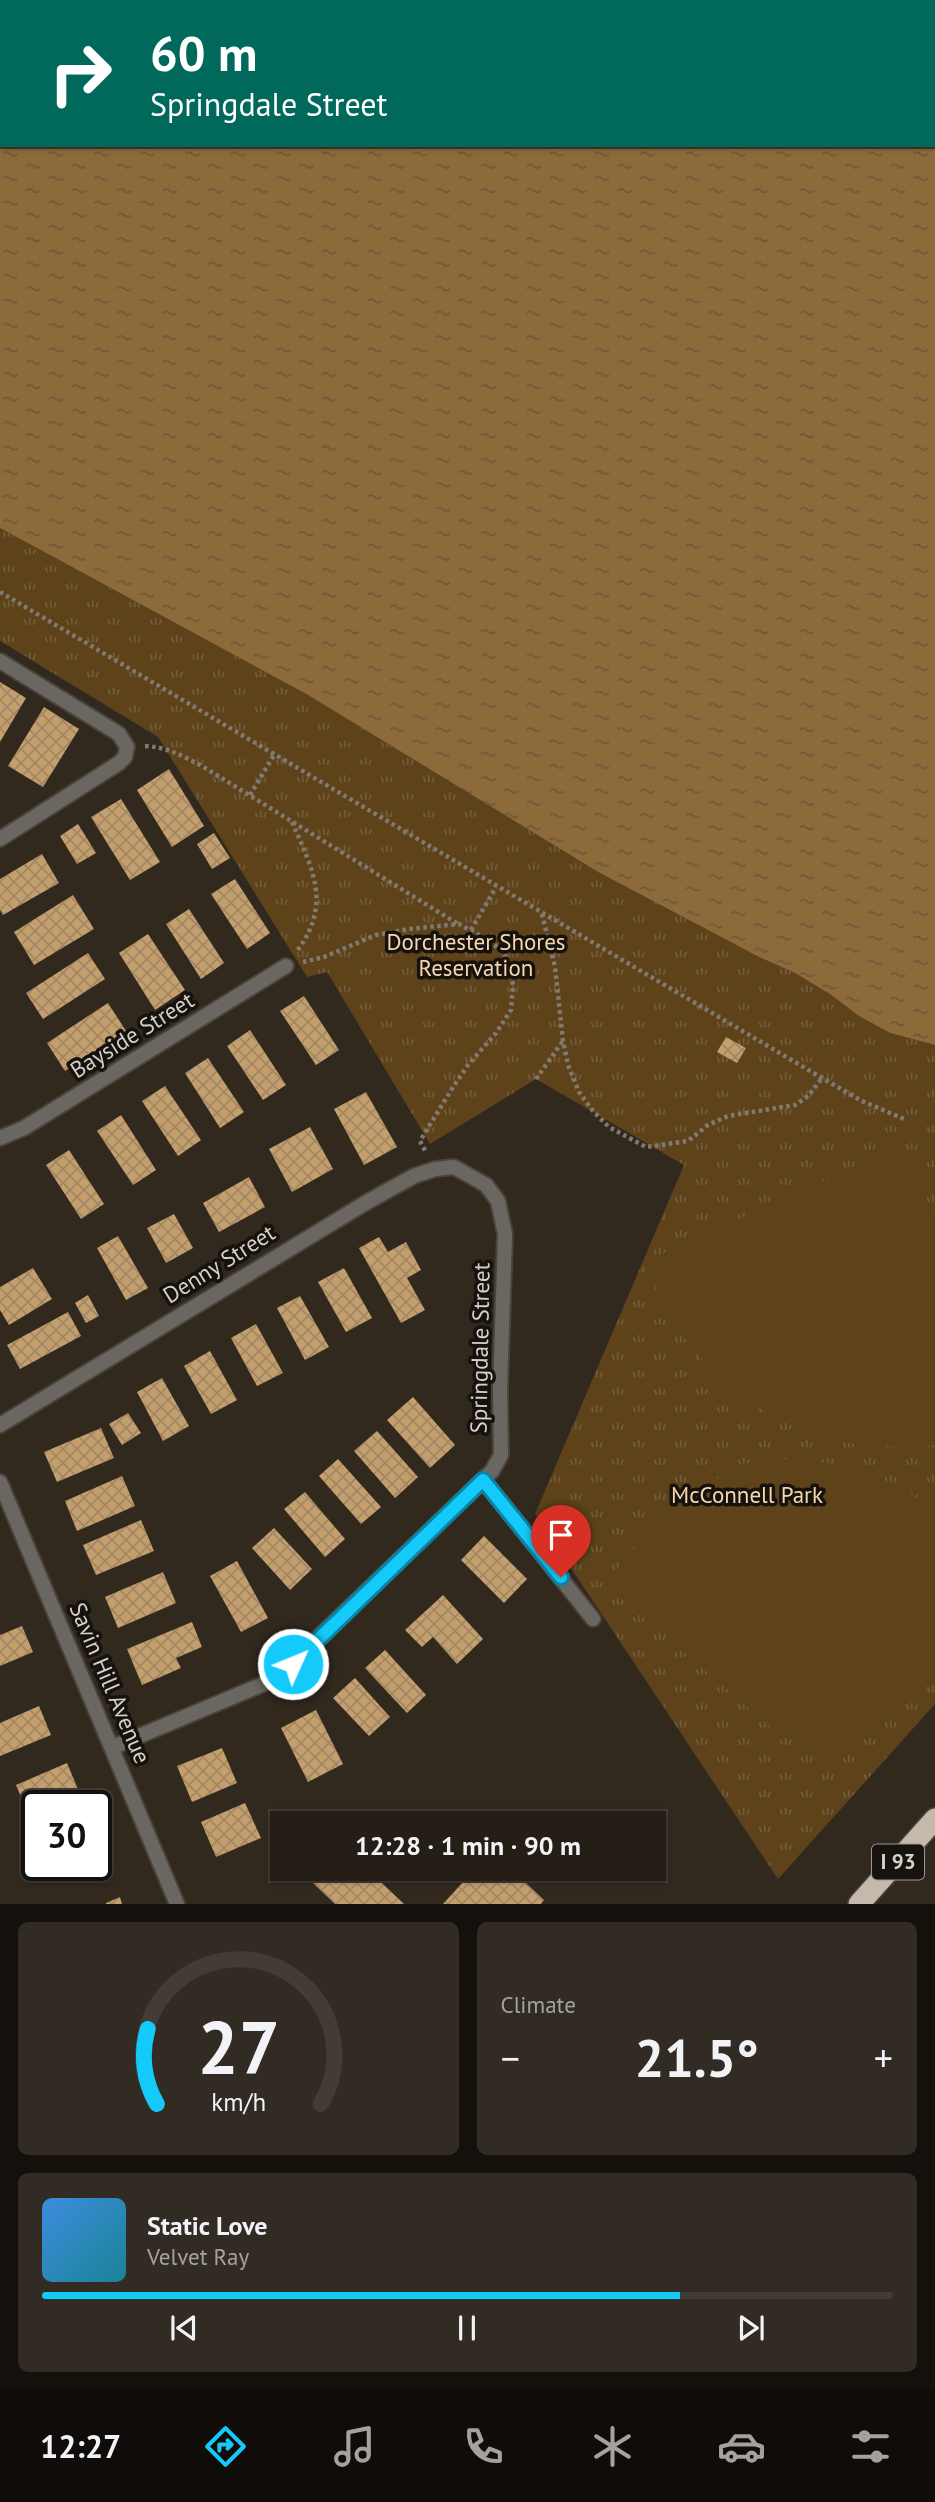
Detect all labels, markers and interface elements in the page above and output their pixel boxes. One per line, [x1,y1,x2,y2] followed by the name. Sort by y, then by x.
[150,21,257,85] text: 60 m
[35,28,126,119] icon: right
[150,83,387,125] text: Springdale Street
[386,927,566,982] park label: Dorchester Shores Reservation
[65,985,199,1084] street label: Bayside Street
[157,1218,280,1309] street label: Denny Street
[464,1262,495,1434] street label: Springdale Street
[671,1480,823,1509] park label: McConnell Park
[531,1505,591,1577] pin
[542,1516,580,1554] icon: arrive
[64,1598,157,1768] street label: Savin Hill Avenue
[256,1627,330,1701] position arrow
[21,1790,112,1881] speed limit sign: 30
[355,1829,581,1862] text: 12:28 · 1 min · 90 m
[872,1844,924,1880] road number: I 93
[501,1990,576,2019] text: Climate
[197,2001,280,2095] text: 27
[635,2024,759,2091] text: 21.5°
[501,2033,520,2082] text: −
[874,2033,893,2082] text: +
[211,2086,266,2118] text: km/h
[147,2209,268,2242] text: Static Love
[147,2242,249,2271] text: Velvet Ray
[165,2309,203,2347] icon: previous
[448,2309,486,2347] icon: pause
[732,2309,770,2347] icon: next
[201,2422,250,2471] icon: directions
[330,2422,379,2471] icon: music
[459,2422,508,2471] icon: phone
[588,2422,637,2471] icon: climate
[717,2422,766,2471] icon: car
[846,2422,895,2471] icon: filters
[40,2425,121,2467] text: 12:27

